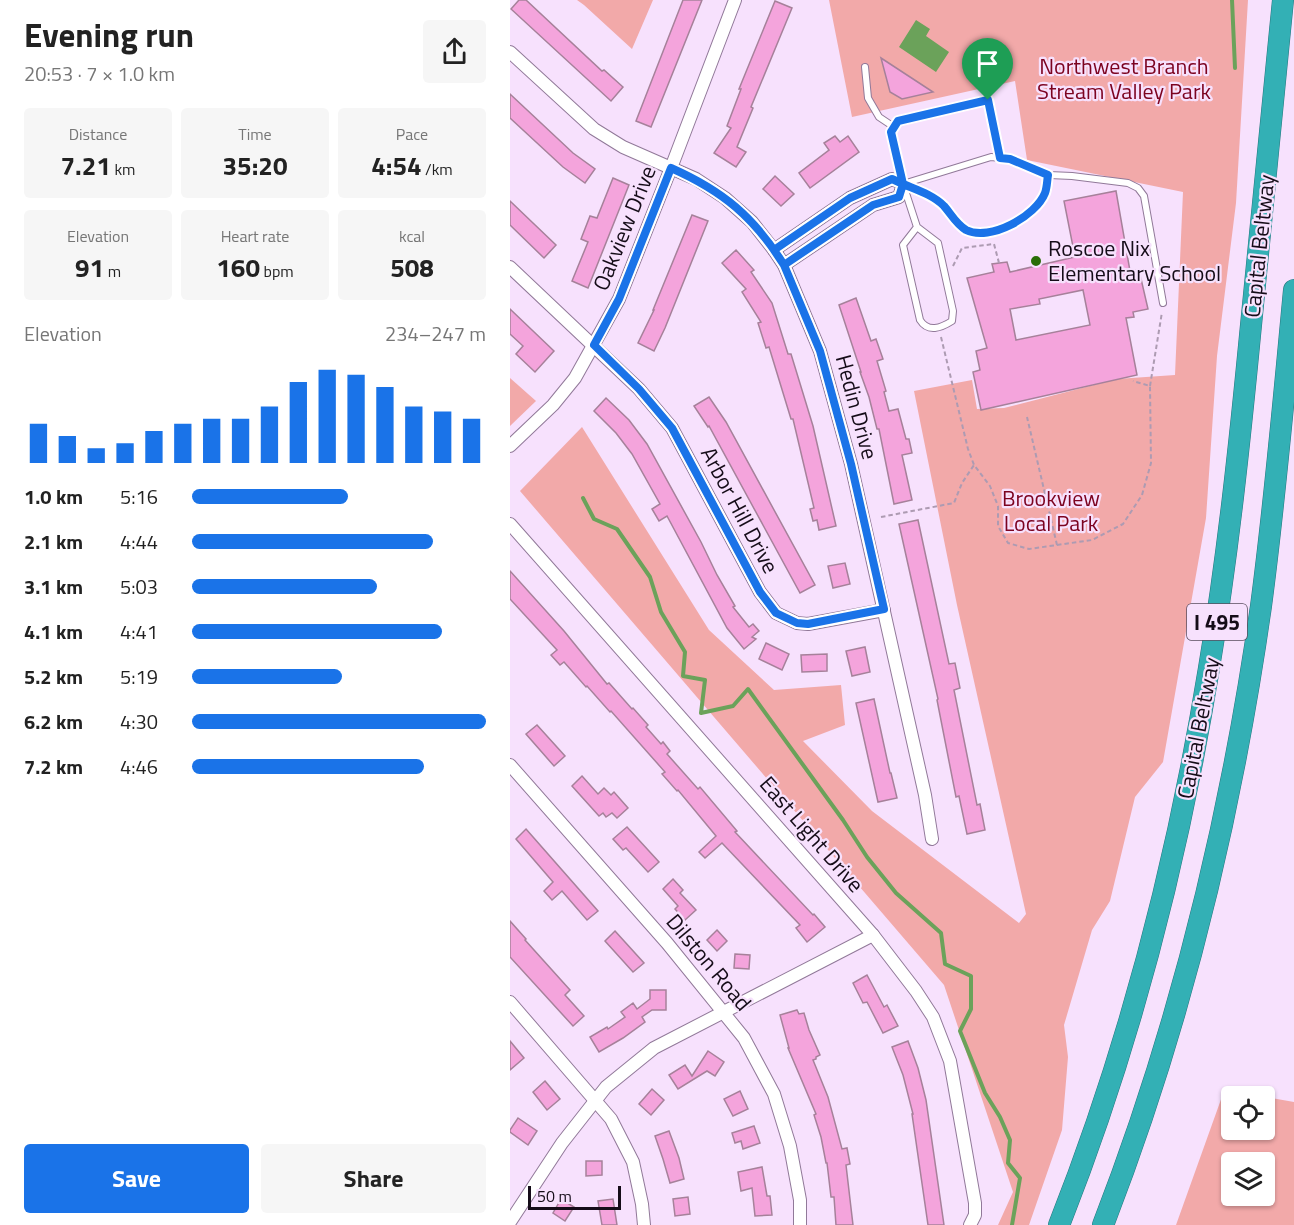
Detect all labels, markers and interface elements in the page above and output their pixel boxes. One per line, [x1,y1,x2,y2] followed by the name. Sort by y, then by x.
[24,10,194,60] text: Evening run
[423,20,486,83] button: share
[962,38,1013,100] pin
[971,47,1004,80] icon: arrive
[1037,49,1212,108] park label: Northwest Branch Stream Valley Park
[24,58,175,89] text: 20:53 · 7 × 1.0 km
[69,122,127,146] text: Distance
[238,122,272,146] text: Time
[396,122,428,146] text: Pace
[61,146,111,185] text: 7.21
[223,146,287,185] text: 35:20
[371,146,422,185] text: 4:54
[111,157,135,181] text: km
[422,157,453,181] text: /km
[583,160,665,296] street label: Oakview Drive
[1235,172,1283,319] street label: Capital Beltway
[67,224,129,248] text: Elevation
[221,224,289,248] text: Heart rate
[399,224,425,248] text: kcal
[1048,231,1221,290] place label: Roscoe Nix Elementary School
[75,248,104,287] text: 91
[216,248,260,287] text: 160
[390,248,434,287] text: 508
[1029,254,1043,268] marker: Roscoe Nix Elementary School
[104,259,121,283] text: m
[260,259,294,283] text: bpm
[24,318,102,349] text: Elevation
[385,318,486,349] text: 234–247 m
[827,351,887,463] street label: Hedin Drive
[692,441,788,579] street label: Arbor Hill Drive
[24,481,83,512] text: 1.0 km
[120,481,158,512] text: 5:16
[1002,481,1100,540] park label: Brookview Local Park
[24,526,83,557] text: 2.1 km
[120,526,158,557] text: 4:44
[24,571,83,602] text: 3.1 km
[120,571,158,602] text: 5:03
[1187,604,1247,640] road number: I 495
[24,616,83,647] text: 4.1 km
[120,616,158,647] text: 4:41
[1168,654,1228,802] street label: Capital Beltway
[24,661,83,692] text: 5.2 km
[120,661,158,692] text: 5:19
[24,706,83,737] text: 6.2 km
[120,706,158,737] text: 4:30
[24,751,83,782] text: 7.2 km
[120,751,158,782] text: 4:46
[752,768,872,900] street label: East Light Drive
[658,906,760,1018] street label: Dilston Road
[1221,1086,1275,1206] map controls
[1221,1086,1275,1140] button: locate
[24,1144,249,1213] button: Save
[261,1144,486,1213] button: Share
[1221,1152,1275,1206] button: layers
[528,1183,621,1210] scale bar
[537,1184,572,1208] text: 50 m

